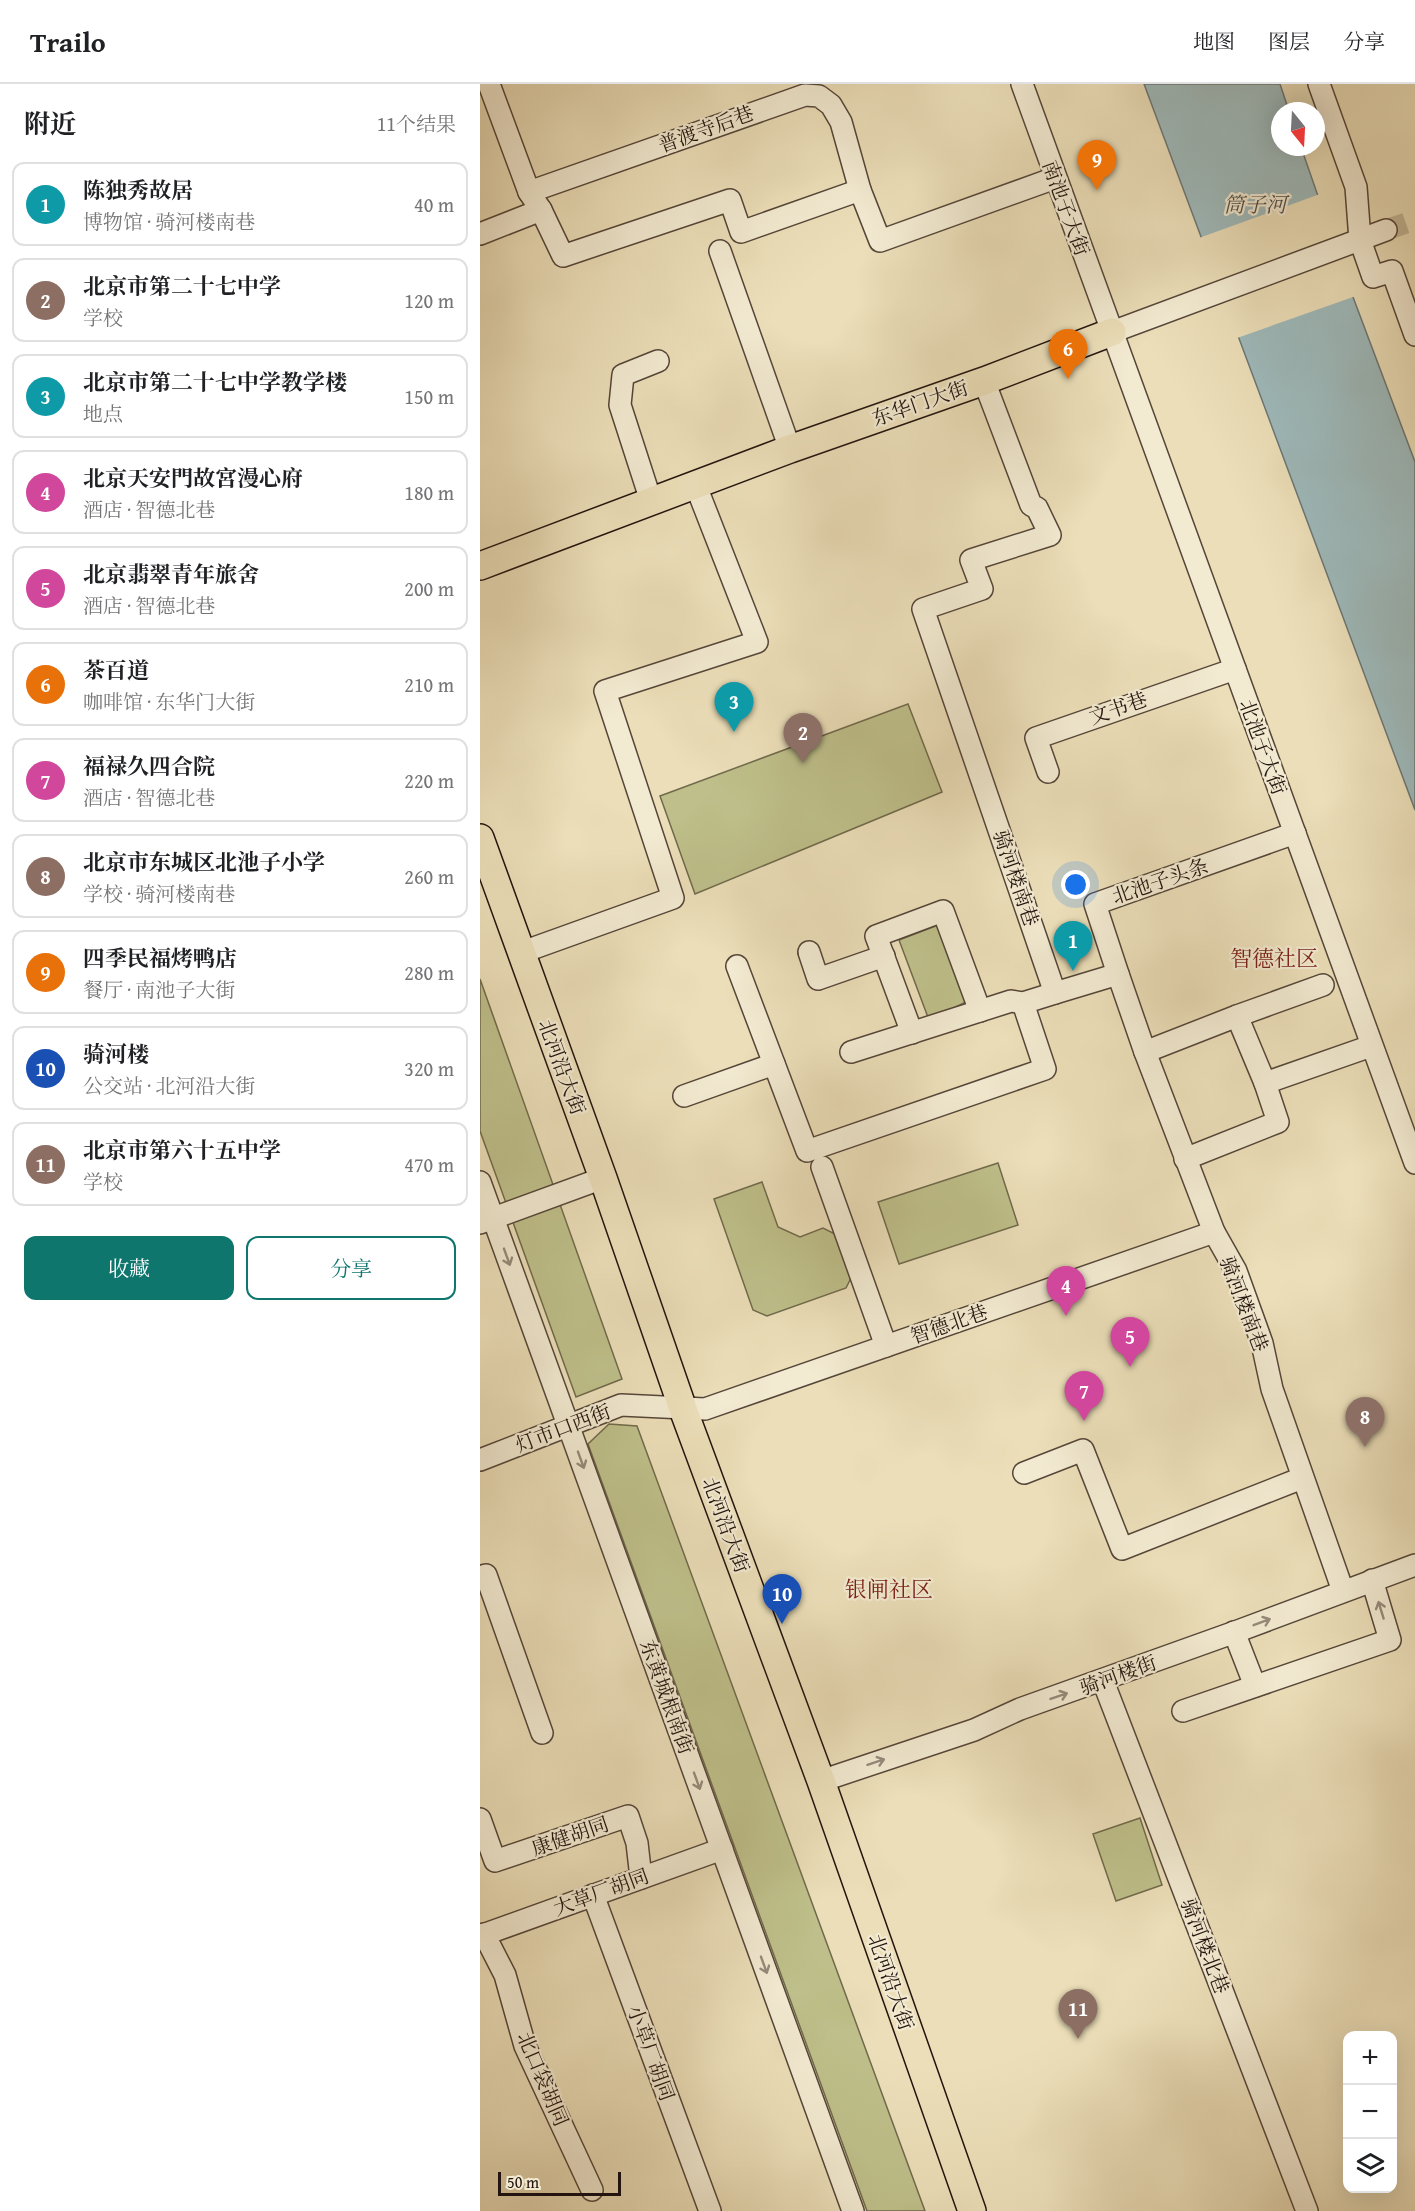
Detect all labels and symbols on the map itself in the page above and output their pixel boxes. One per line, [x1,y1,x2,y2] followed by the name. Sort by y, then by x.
[654,98,758,159] street label: 普渡寺后巷
[1271,102,1325,156] north arrow
[1078,141,1116,190] pin: 9
[1036,156,1097,260] street label: 南池子大街
[1224,189,1290,220] water label: 筒子河
[1048,330,1088,379] pin: 6
[868,373,972,433] street label: 东华门大街
[714,682,754,732] pin: 3
[1085,684,1151,731] street label: 文书巷
[1233,695,1294,799] street label: 北池子大街
[784,714,822,763] pin: 2
[986,826,1046,930] street label: 骑河楼南巷
[1108,851,1212,911] street label: 北池子头条
[1061,870,1090,899] your location
[1054,922,1092,971] pin: 1
[1230,942,1318,974] district label: 智德社区
[532,1015,593,1119] street label: 北河沿大街
[503,1247,514,1266] one-way arrow
[1213,1252,1276,1356] street label: 骑河楼南巷
[1046,1266,1086,1316] pin: 4
[906,1297,991,1350] street label: 智德北巷
[1110,1318,1150,1367] pin: 5
[1064,1372,1104,1421] pin: 7
[511,1396,615,1459] street label: 灯市口西街
[1346,1398,1384,1447] pin: 8
[576,1450,587,1469] one-way arrow
[696,1473,757,1577] street label: 北河沿大街
[845,1573,933,1605] district label: 银闸社区
[762,1574,802,1624] pin: 10
[1375,1601,1386,1620] one-way arrow
[1252,1616,1271,1627] one-way arrow
[633,1635,702,1758] street label: 东黄城根南街
[1075,1647,1160,1702] street label: 骑河楼街
[1049,1689,1068,1700] one-way arrow
[866,1756,885,1767] one-way arrow
[693,1772,704,1790] one-way arrow
[527,1809,612,1862] street label: 康健胡同
[549,1861,653,1922] street label: 大草厂胡同
[1174,1894,1237,1998] street label: 骑河楼北巷
[861,1930,921,2034] street label: 北河沿大街
[759,1955,770,1974] one-way arrow
[1058,1990,1098,2039] pin: 11
[621,2001,682,2105] street label: 小草厂胡同
[511,2027,576,2130] street label: 北口袋胡同
[498,2169,621,2196] scale bar

